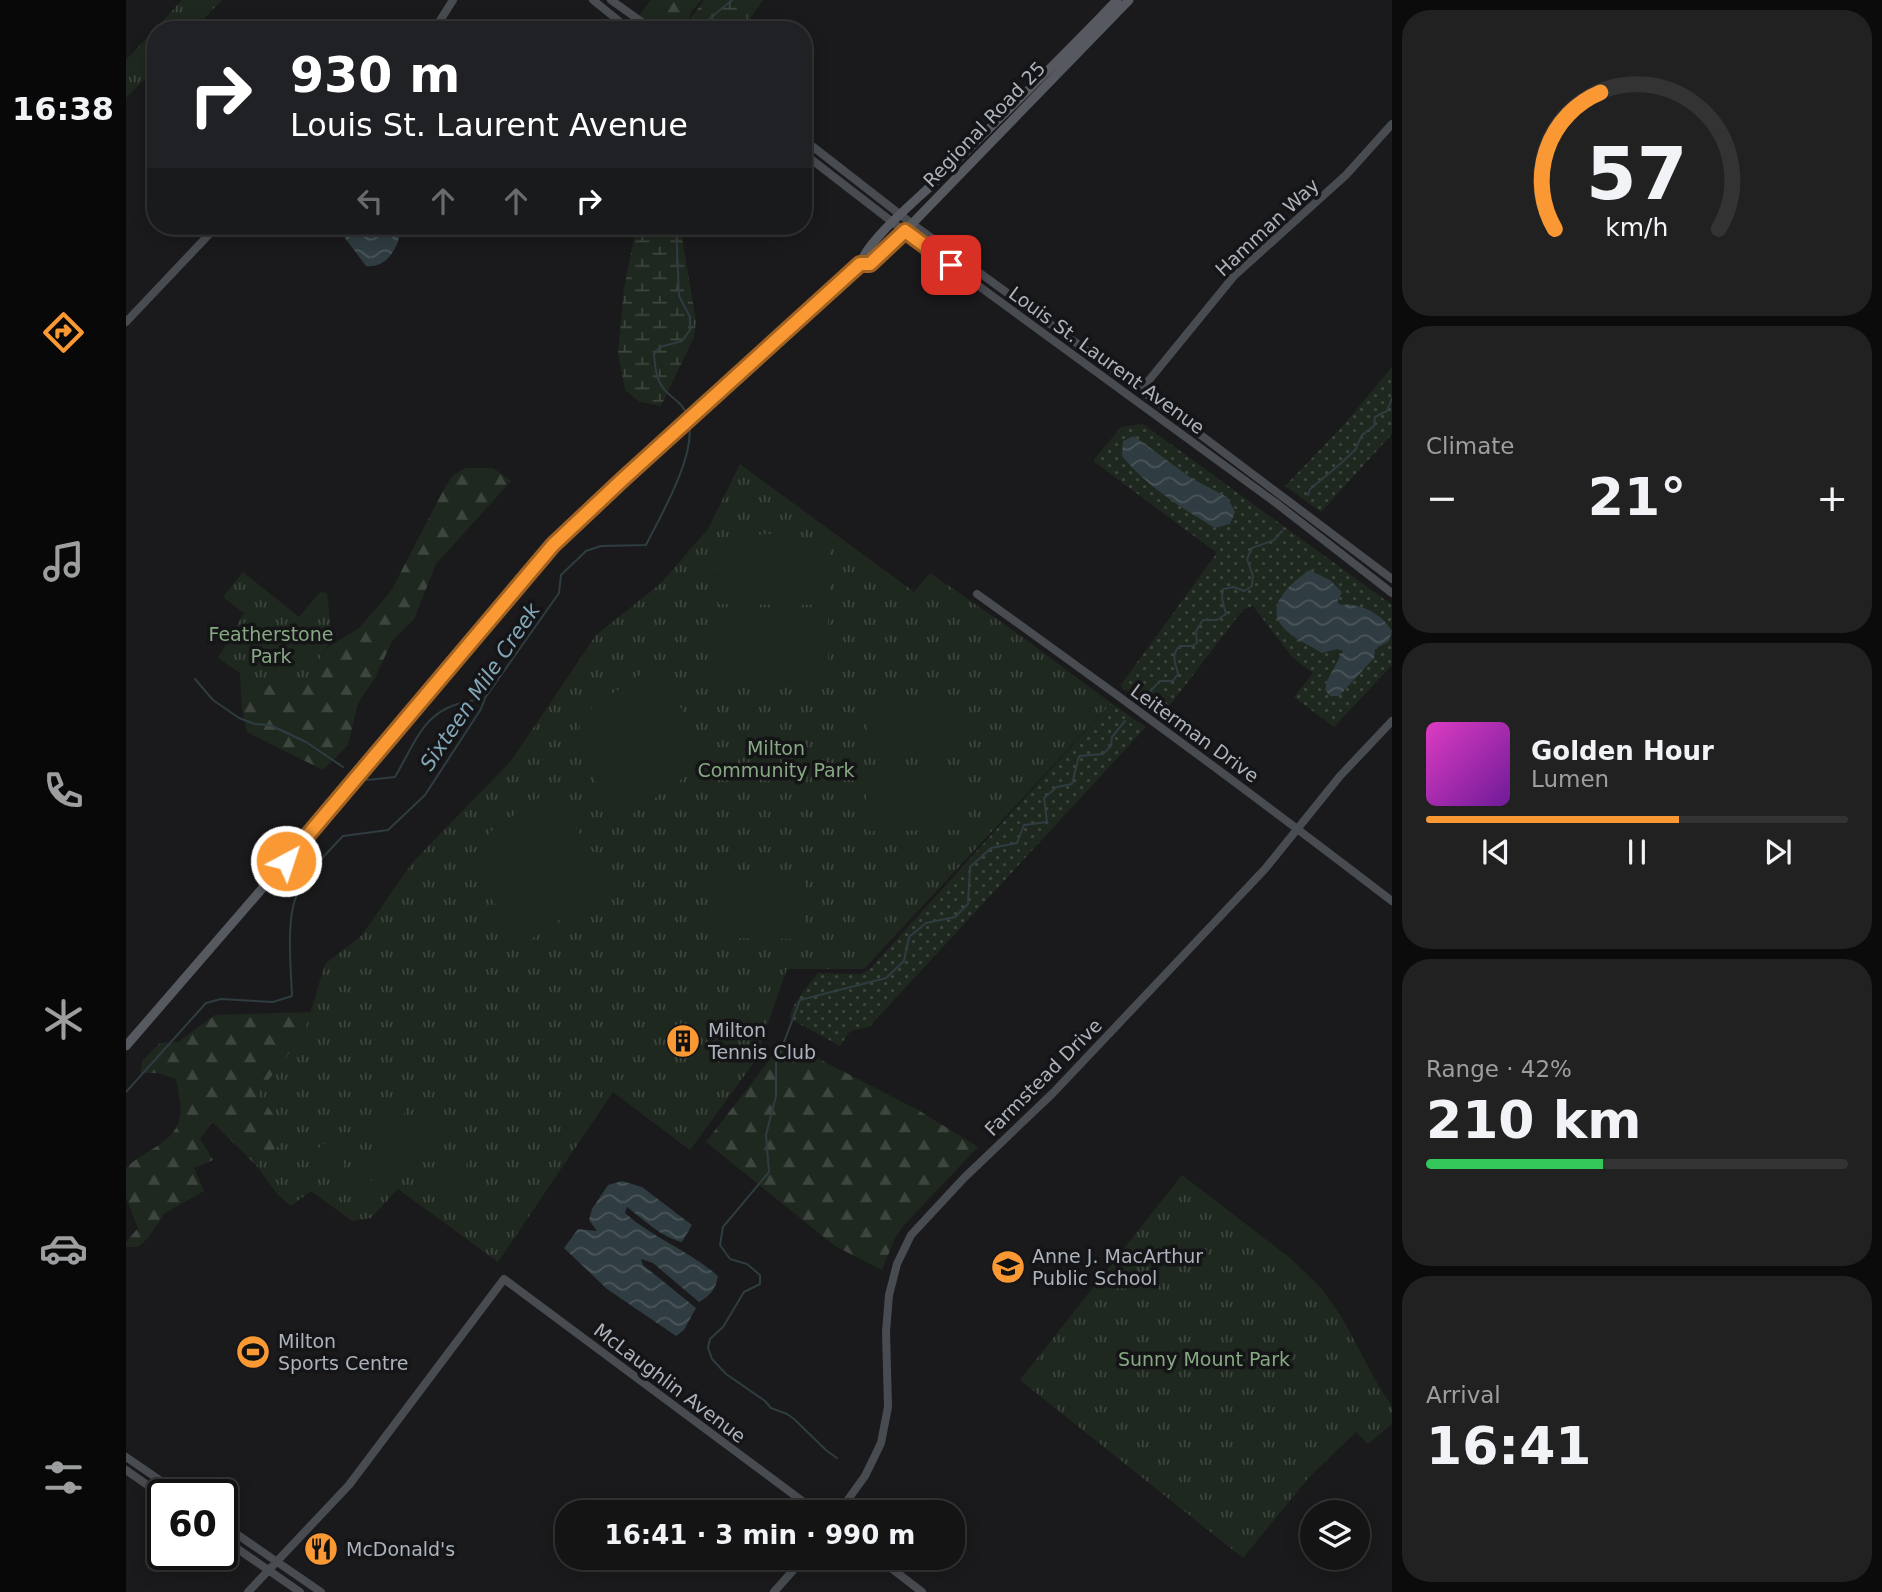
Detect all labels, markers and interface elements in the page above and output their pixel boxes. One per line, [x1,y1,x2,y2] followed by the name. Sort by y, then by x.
[290,47,460,104] text: 930 m
[175,49,266,140] icon: right
[918,57,1050,191] street label: Regional Road 25
[12,90,114,128] text: 16:38
[290,106,688,144] text: Louis St. Laurent Avenue
[1586,132,1688,217] text: 57
[1211,174,1323,280] street label: Hamman Way
[351,182,389,220] icon: left
[424,182,462,220] icon: ahead
[497,182,535,220] icon: ahead
[570,182,608,220] icon: right
[1605,213,1669,242] text: km/h
[921,235,981,295] pin
[932,246,970,284] icon: arrive
[1005,282,1209,438] street label: Louis St. Laurent Avenue
[39,308,88,357] icon: directions
[1426,433,1515,459] text: Climate
[1588,467,1686,527] text: 21°
[1426,476,1458,520] text: −
[1816,476,1848,520] text: +
[39,537,88,586] icon: music
[415,598,545,775] water label: Sixteen Mile Creek
[209,623,333,667] park label: Featherstone Park
[1127,679,1263,787] street label: Leiterman Drive
[1531,736,1714,766] text: Golden Hour
[697,737,855,781] park label: Milton Community Park
[39,766,88,815] icon: phone
[1531,766,1609,792] text: Lumen
[249,824,323,898] position arrow
[1477,833,1515,871] icon: previous
[1618,833,1656,871] icon: pause
[1759,833,1797,871] icon: next
[39,995,88,1044] icon: climate
[980,1014,1106,1140] street label: Farmstead Drive
[707,1019,816,1063] place label: Milton Tennis Club
[664,1022,702,1060] building icon: Milton Tennis Club
[1426,1056,1572,1082] text: Range · 42%
[1426,1090,1641,1150] text: 210 km
[39,1224,88,1273] icon: car
[1032,1245,1203,1289] place label: Anne J. MacArthur Public School
[989,1248,1027,1286] school or university icon: Anne J. MacArthur Public School
[590,1319,750,1447] street label: McLaughlin Avenue
[278,1330,408,1374] place label: Milton Sports Centre
[234,1333,272,1371] sports icon: Milton Sports Centre
[1118,1348,1290,1370] park label: Sunny Mount Park
[1426,1382,1501,1408] text: Arrival
[1426,1416,1592,1476] text: 16:41
[39,1453,88,1502] icon: filters
[147,1479,238,1570] speed limit sign: 60
[1300,1500,1370,1570] map controls
[1300,1500,1370,1570] button: layers
[605,1520,915,1550] text: 16:41 · 3 min · 990 m
[302,1530,340,1568] restaurant icon: McDonald's
[346,1538,455,1560] place label: McDonald's

